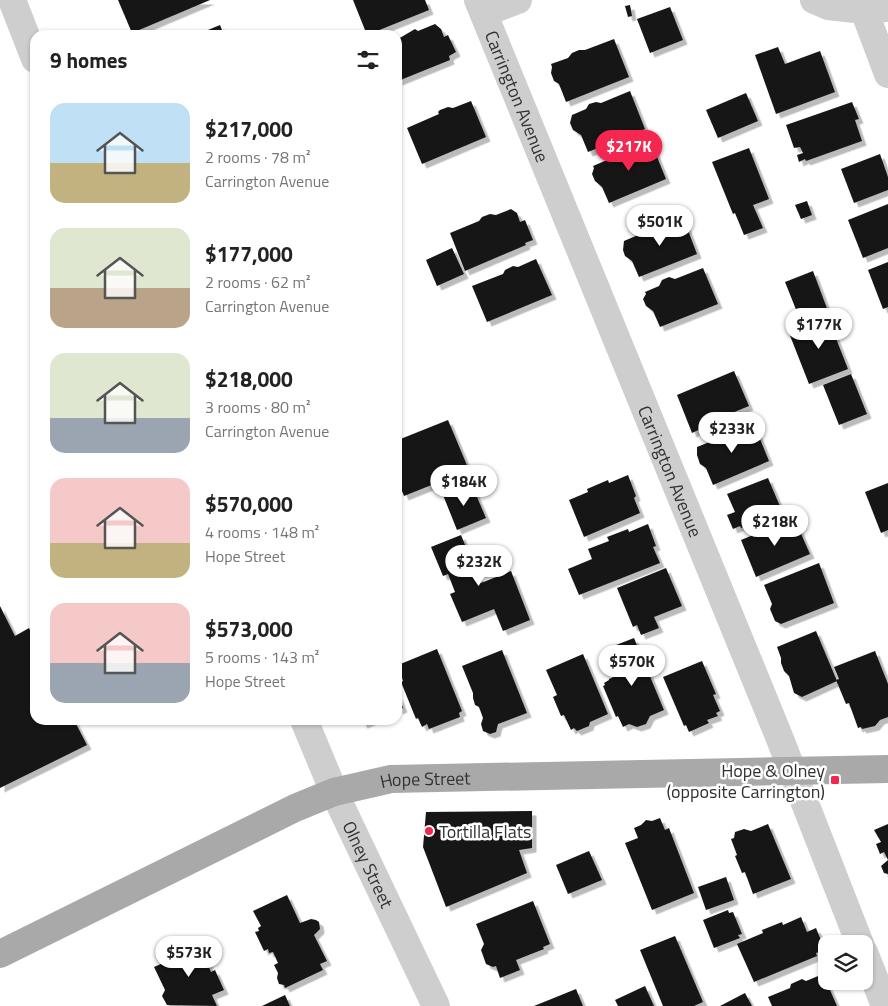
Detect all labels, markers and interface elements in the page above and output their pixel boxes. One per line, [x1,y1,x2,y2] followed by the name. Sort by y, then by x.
[478,26,556,166] street label: Carrington Avenue
[50,44,127,76] text: 9 homes
[354,46,382,74] icon: filters
[205,113,293,145] text: $217,000
[90,123,150,183] icon: home
[594,130,664,172] pin: $217K
[606,134,652,158] text: $217K
[205,145,310,169] text: 2 rooms · 78 m²
[205,169,329,193] text: Carrington Avenue
[625,204,695,247] pin: $501K
[637,209,683,233] text: $501K
[205,238,293,270] text: $177,000
[90,248,150,308] icon: home
[205,270,310,294] text: 2 rooms · 62 m²
[205,294,329,318] text: Carrington Avenue
[784,308,854,350] pin: $177K
[796,312,842,336] text: $177K
[205,363,293,395] text: $218,000
[90,373,150,433] icon: home
[205,395,310,419] text: 3 rooms · 80 m²
[632,401,710,541] street label: Carrington Avenue
[697,412,767,454] pin: $233K
[709,416,755,440] text: $233K
[205,419,329,443] text: Carrington Avenue
[429,464,499,507] pin: $184K
[441,469,487,493] text: $184K
[205,488,293,520] text: $570,000
[90,498,150,558] icon: home
[740,504,810,547] pin: $218K
[752,509,798,533] text: $218K
[205,520,319,544] text: 4 rooms · 148 m²
[205,544,285,568] text: Hope Street
[444,544,514,587] pin: $232K
[456,549,502,573] text: $232K
[205,613,293,645] text: $573,000
[90,623,150,683] icon: home
[597,644,667,687] pin: $570K
[205,645,319,669] text: 5 rooms · 143 m²
[609,649,655,673] text: $570K
[205,669,285,693] text: Hope Street
[667,757,825,805] place label: Hope & Olney (opposite Carrington)
[377,764,471,795] street label: Hope Street
[829,774,841,786] marker: Hope & Olney (opposite Carrington)
[336,816,401,913] street label: Olney Street
[439,818,531,845] place label: Tortilla Flats
[423,825,435,837] marker: Tortilla Flats
[818,935,873,990] map controls
[818,935,873,990] button: layers
[154,936,224,978] pin: $573K
[166,940,212,964] text: $573K

